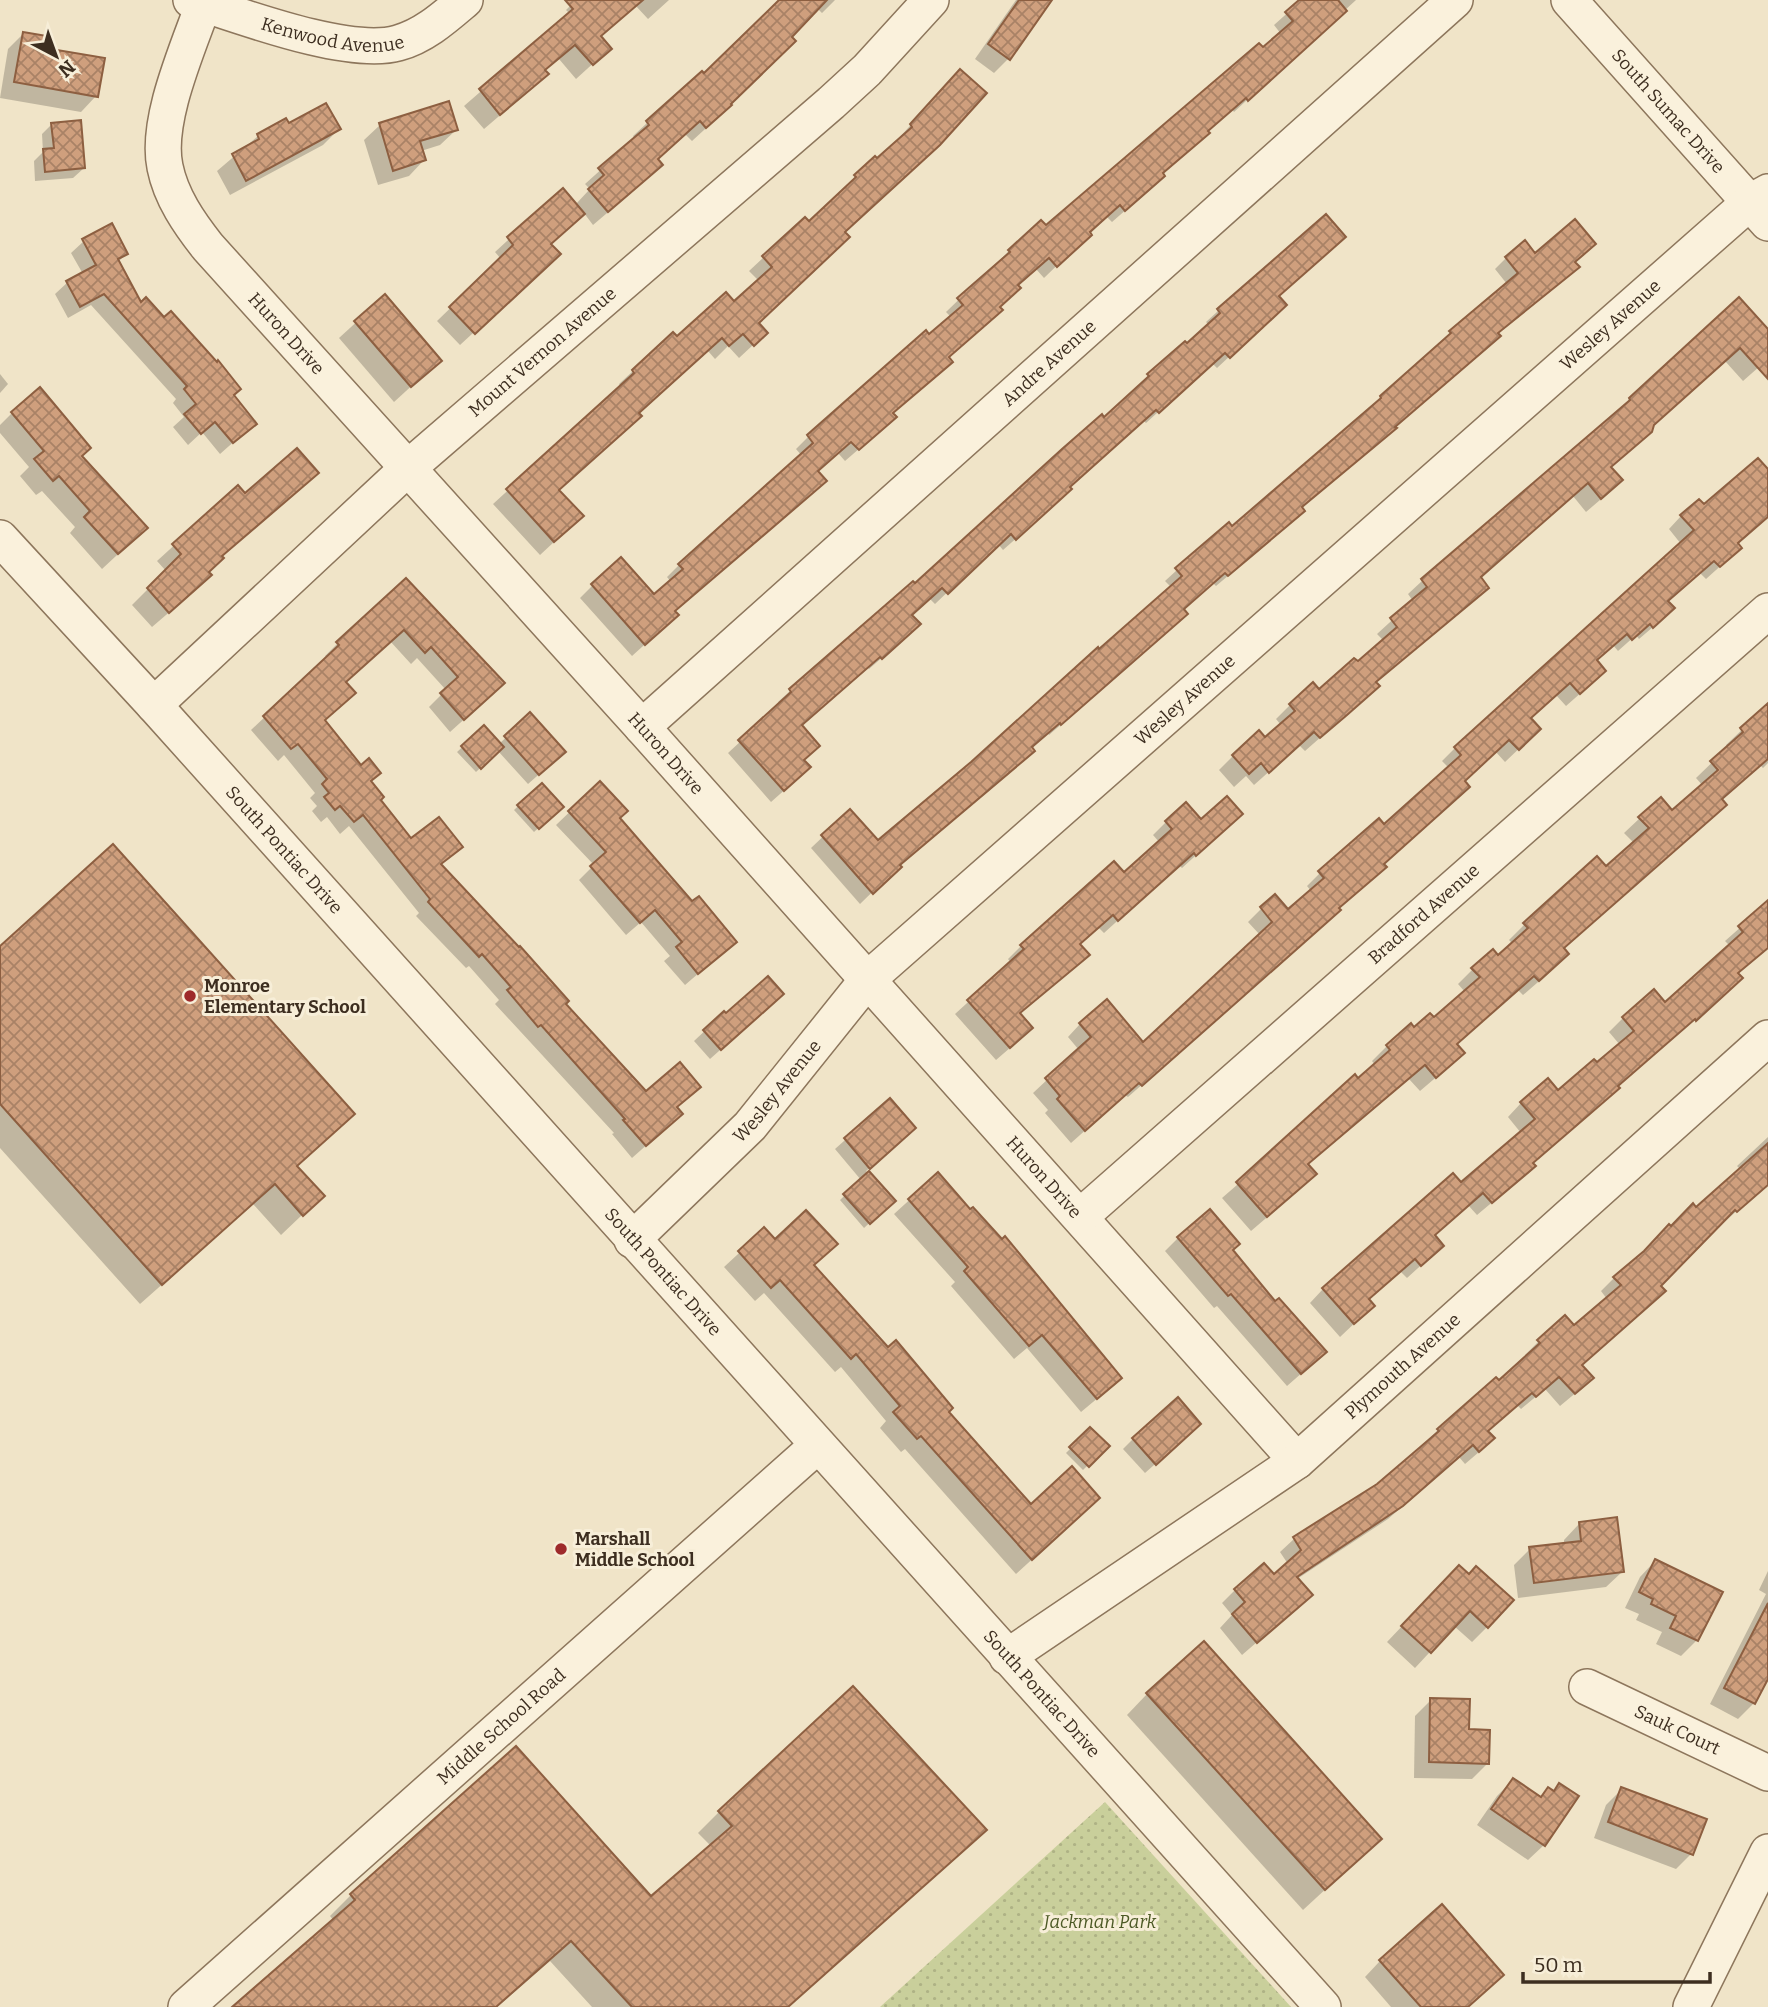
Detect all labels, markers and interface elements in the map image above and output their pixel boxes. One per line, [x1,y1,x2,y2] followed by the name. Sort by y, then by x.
[258,13,407,57] street label: Kenwood Avenue
[21,21,91,91] north arrow
[1607,44,1729,178] street label: South Sumac Drive
[53,55,80,82] text: N
[1556,275,1665,375] street label: Wesley Avenue
[464,282,621,422] street label: Mount Vernon Avenue
[244,288,329,379] street label: Huron Drive
[997,315,1101,411] street label: Andre Avenue
[1130,650,1240,750] street label: Wesley Avenue
[623,708,708,799] street label: Huron Drive
[221,782,347,918] street label: South Pontiac Drive
[1364,859,1484,969] street label: Bradford Avenue
[204,975,366,1018] place label: Monroe Elementary School
[182,988,198,1004] marker: Monroe Elementary School
[728,1035,826,1147] street label: Wesley Avenue
[1001,1132,1086,1223] street label: Huron Drive
[600,1203,726,1340] street label: South Pontiac Drive
[1340,1308,1465,1424] street label: Plymouth Avenue
[575,1528,695,1571] place label: Marshall Middle School
[553,1541,569,1557] marker: Marshall Middle School
[979,1625,1105,1762] street label: South Pontiac Drive
[433,1664,570,1789] street label: Middle School Road
[1631,1700,1724,1760] street label: Sauk Court
[1042,1911,1157,1933] park label: Jackman Park
[1523,1940,1710,1984] scale bar
[1534,1952,1583,1978] text: 50 m

